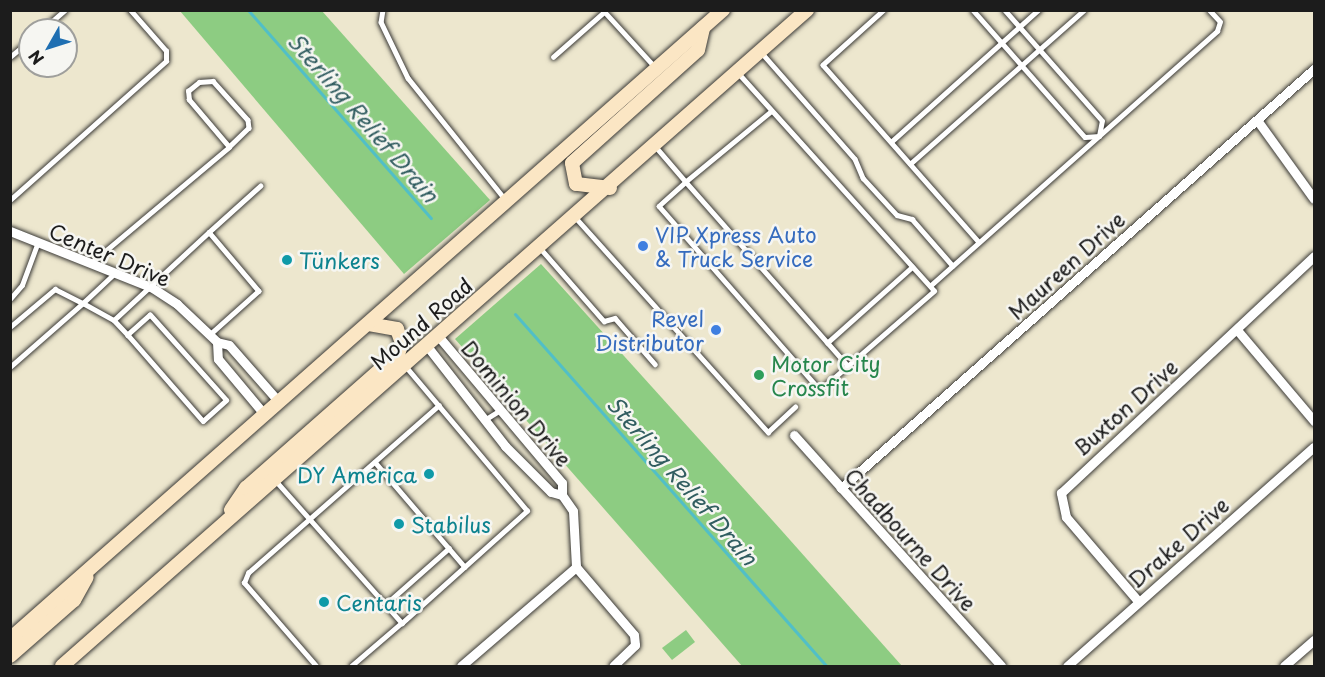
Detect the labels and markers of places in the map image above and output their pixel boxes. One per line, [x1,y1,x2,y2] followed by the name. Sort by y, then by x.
[655,221,818,271] place label: VIP Xpress Auto & Truck Service
[636,239,650,253] marker: VIP Xpress Auto & Truck Service
[299,247,380,273] place label: Tünkers
[280,253,294,267] marker: Tünkers
[595,305,704,355] place label: Revel Distributor
[709,323,723,337] marker: Revel Distributor
[771,350,881,400] place label: Motor City Crossfit
[752,368,766,382] marker: Motor City Crossfit
[296,461,417,487] place label: DY America
[422,467,436,481] marker: DY America
[411,511,491,537] place label: Stabilus
[392,517,406,531] marker: Stabilus
[336,589,422,615] place label: Centaris
[317,595,331,609] marker: Centaris

